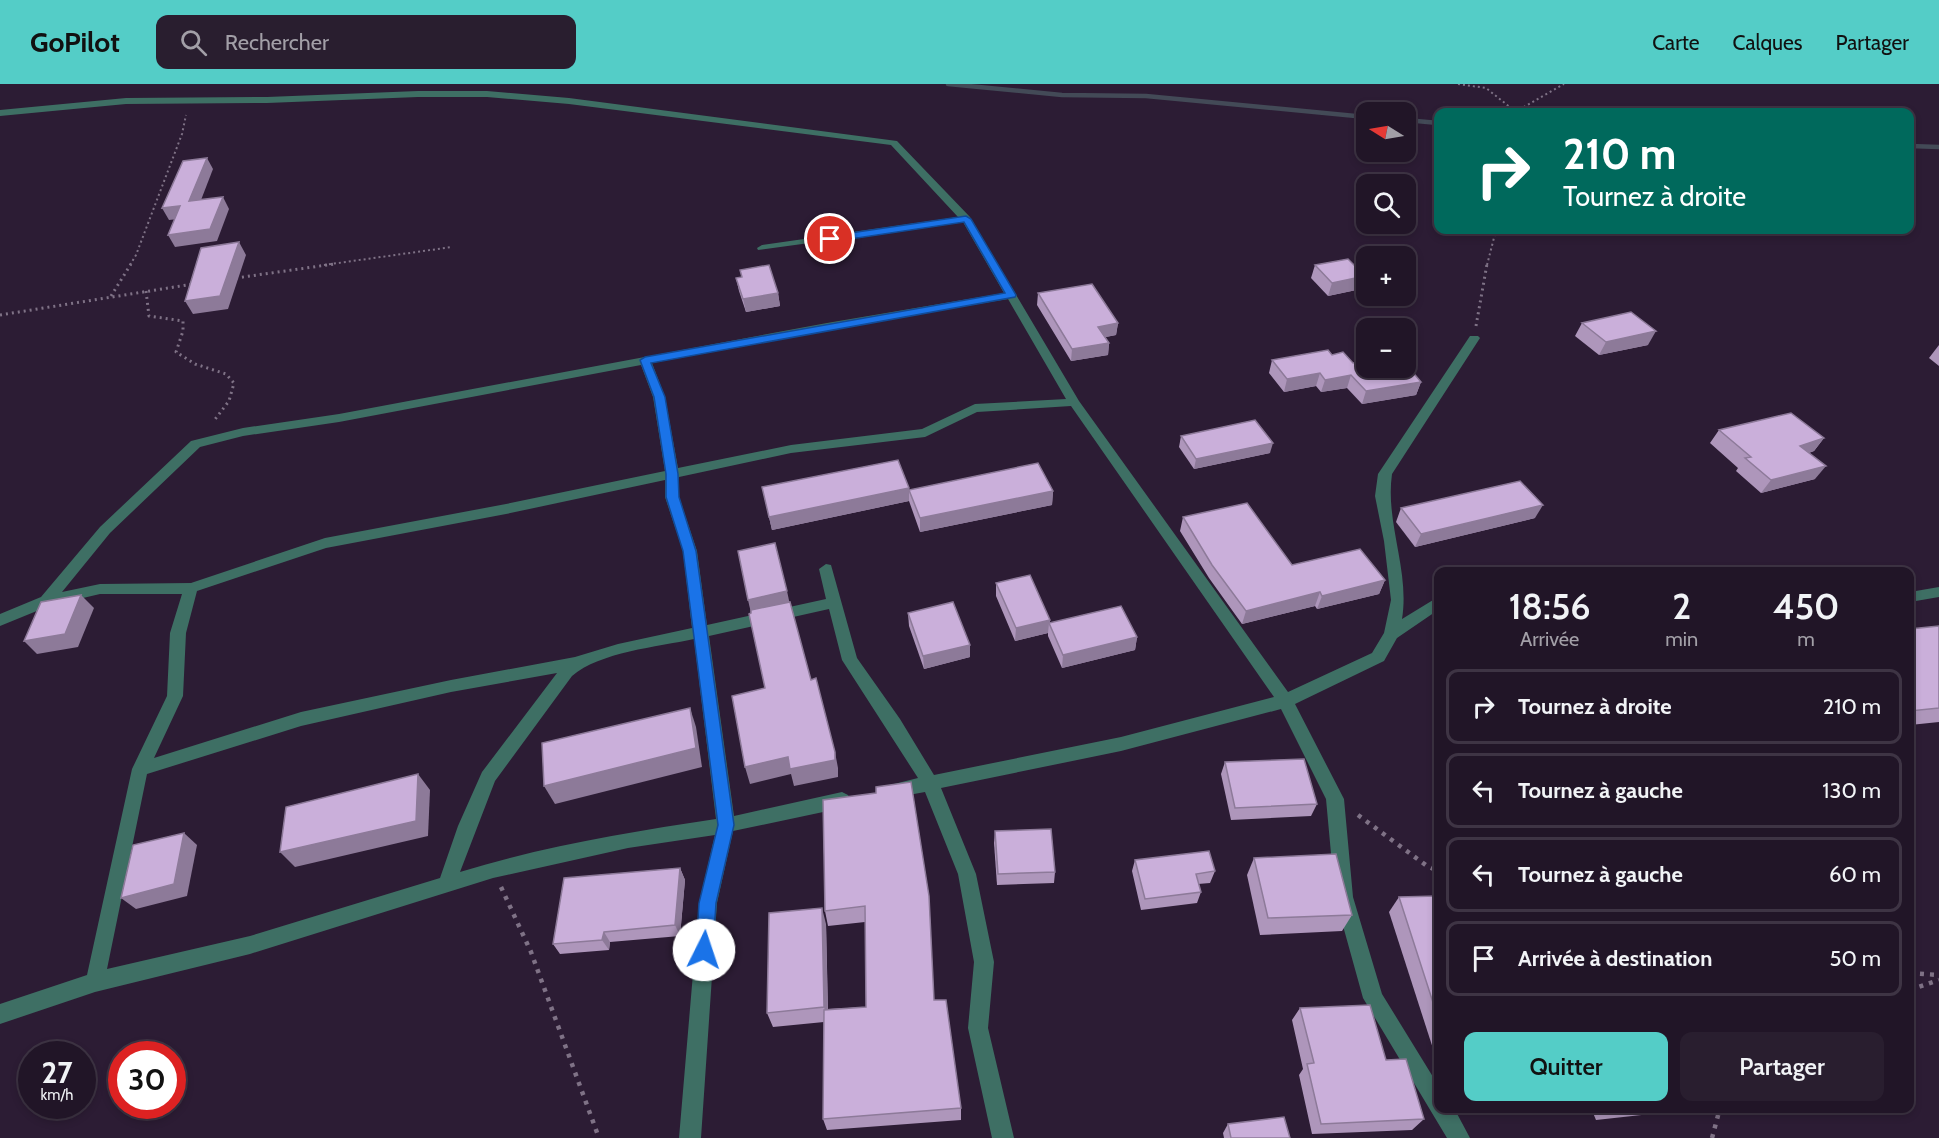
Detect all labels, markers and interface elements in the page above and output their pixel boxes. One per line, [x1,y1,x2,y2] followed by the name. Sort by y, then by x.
[156,15,576,69] search box
[30,25,120,59] text: GoPilot
[177,26,210,59] icon: search
[225,29,329,56] text: Rechercher
[1652,30,1700,55] text: Carte
[1733,30,1803,55] text: Calques
[1836,30,1909,55] text: Partager
[1356,102,1416,162] north arrow
[1356,102,1416,378] map controls
[1563,128,1676,180] text: 210 m
[1464,132,1542,210] icon: right
[1356,174,1416,234] button: search
[1563,180,1746,213] text: Tournez à droite
[804,213,855,264] pin
[813,222,846,255] icon: arrive
[1356,246,1416,306] button: +
[1356,318,1416,378] button: −
[1509,584,1591,628] text: 18:56
[1672,584,1691,628] text: 2
[1773,584,1839,628] text: 450
[1520,627,1579,651] text: Arrivée
[1665,627,1698,651] text: min
[1797,627,1815,651] text: m
[1467,690,1500,723] icon: right
[1518,693,1672,720] text: Tournez à droite
[1823,693,1881,720] text: 210 m
[1467,774,1500,807] icon: left
[1518,777,1683,804] text: Tournez à gauche
[1822,777,1881,804] text: 130 m
[1467,858,1500,891] icon: left
[1518,861,1683,888] text: Tournez à gauche
[1829,861,1881,888] text: 60 m
[672,918,736,982] position arrow
[1467,942,1500,975] icon: arrive
[1518,945,1712,972] text: Arrivée à destination
[1829,945,1881,972] text: 50 m
[1464,1032,1668,1101] button: Quitter
[1680,1032,1884,1101] button: Partager
[108,1041,186,1119] speed limit sign: 30
[41,1054,73,1091] text: 27
[41,1086,73,1104] text: km/h

